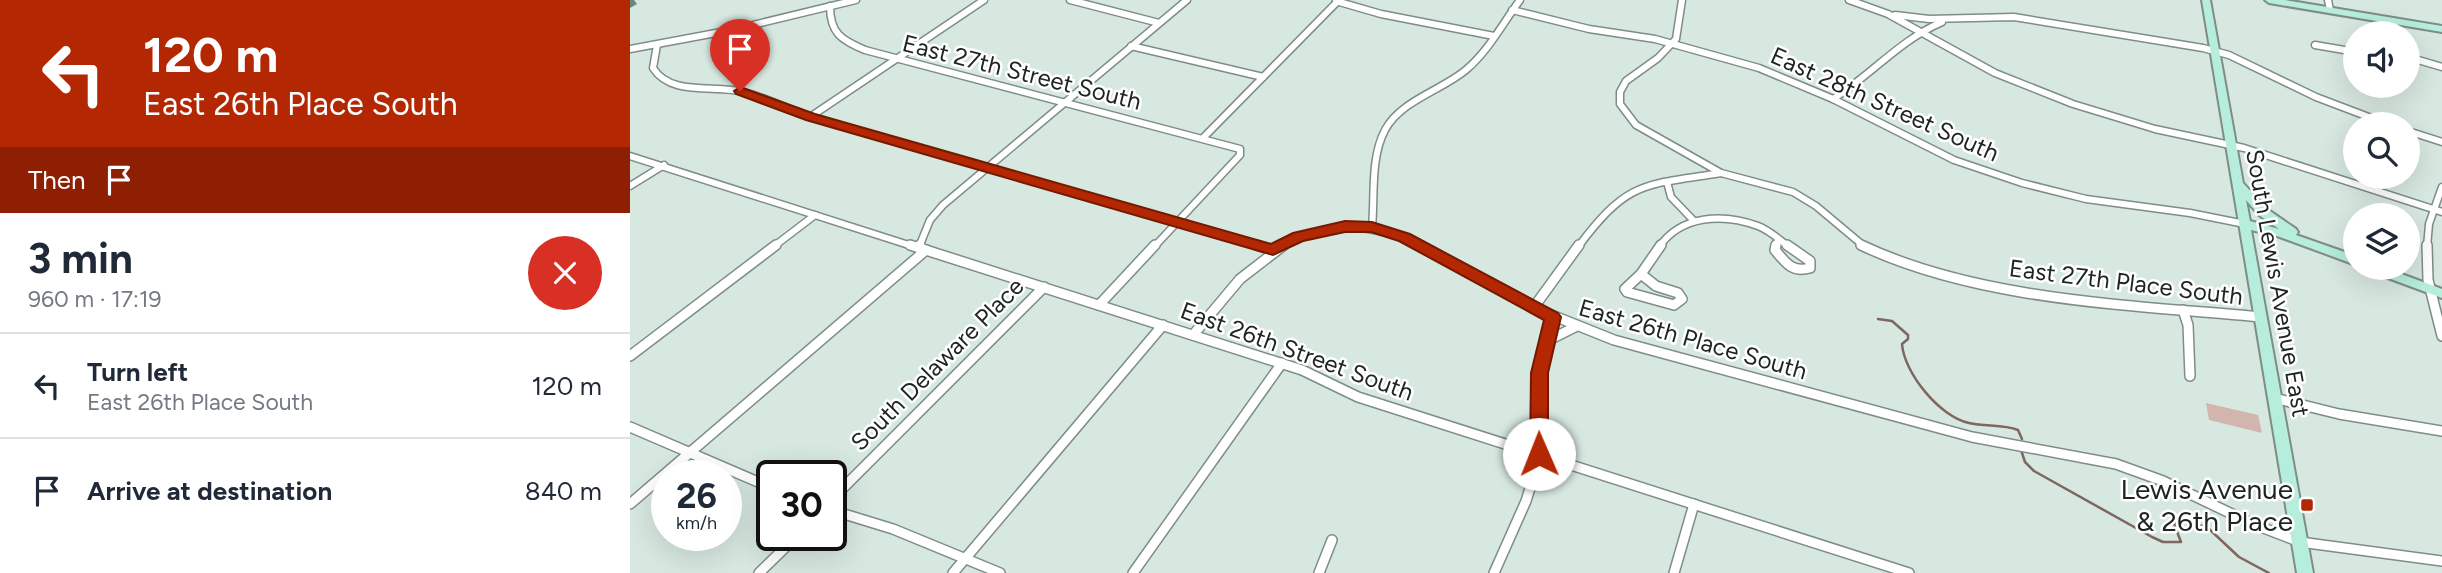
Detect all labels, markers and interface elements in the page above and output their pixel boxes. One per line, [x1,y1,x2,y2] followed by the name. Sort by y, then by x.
[710,19,770,91] pin
[2343,21,2420,280] map controls
[2343,21,2420,98] button: sound
[143,25,278,84] text: 120 m
[28,28,119,119] icon: left
[900,28,1144,116] street label: East 27th Street South
[721,30,759,68] icon: arrive
[1766,41,2004,167] street label: East 28th Street South
[143,85,458,123] text: East 26th Place South
[2343,112,2420,189] button: search
[2240,147,2316,419] street label: South Lewis Avenue East
[100,161,138,199] icon: arrive
[28,164,86,196] text: Then
[2343,203,2420,280] button: layers
[28,233,133,284] text: 3 min
[528,236,602,310] button: close
[2007,253,2245,311] street label: East 27th Place South
[844,271,1030,457] street label: South Delaware Place
[28,285,161,313] text: 960 m · 17:19
[1576,293,1810,385] street label: East 26th Place South
[1177,295,1417,407] street label: East 26th Street South
[87,356,188,388] text: Turn left
[28,367,66,405] icon: left
[532,370,602,402] text: 120 m
[87,388,313,416] text: East 26th Place South
[1502,417,1576,491] position arrow
[756,460,847,551] speed limit sign: 30
[28,472,66,510] icon: arrive
[2120,472,2293,538] place label: Lewis Avenue & 26th Place
[87,475,332,507] text: Arrive at destination
[525,475,602,507] text: 840 m
[676,475,717,517] text: 26
[2299,497,2315,513] marker: Lewis Avenue & 26th Place
[676,512,717,534] text: km/h

